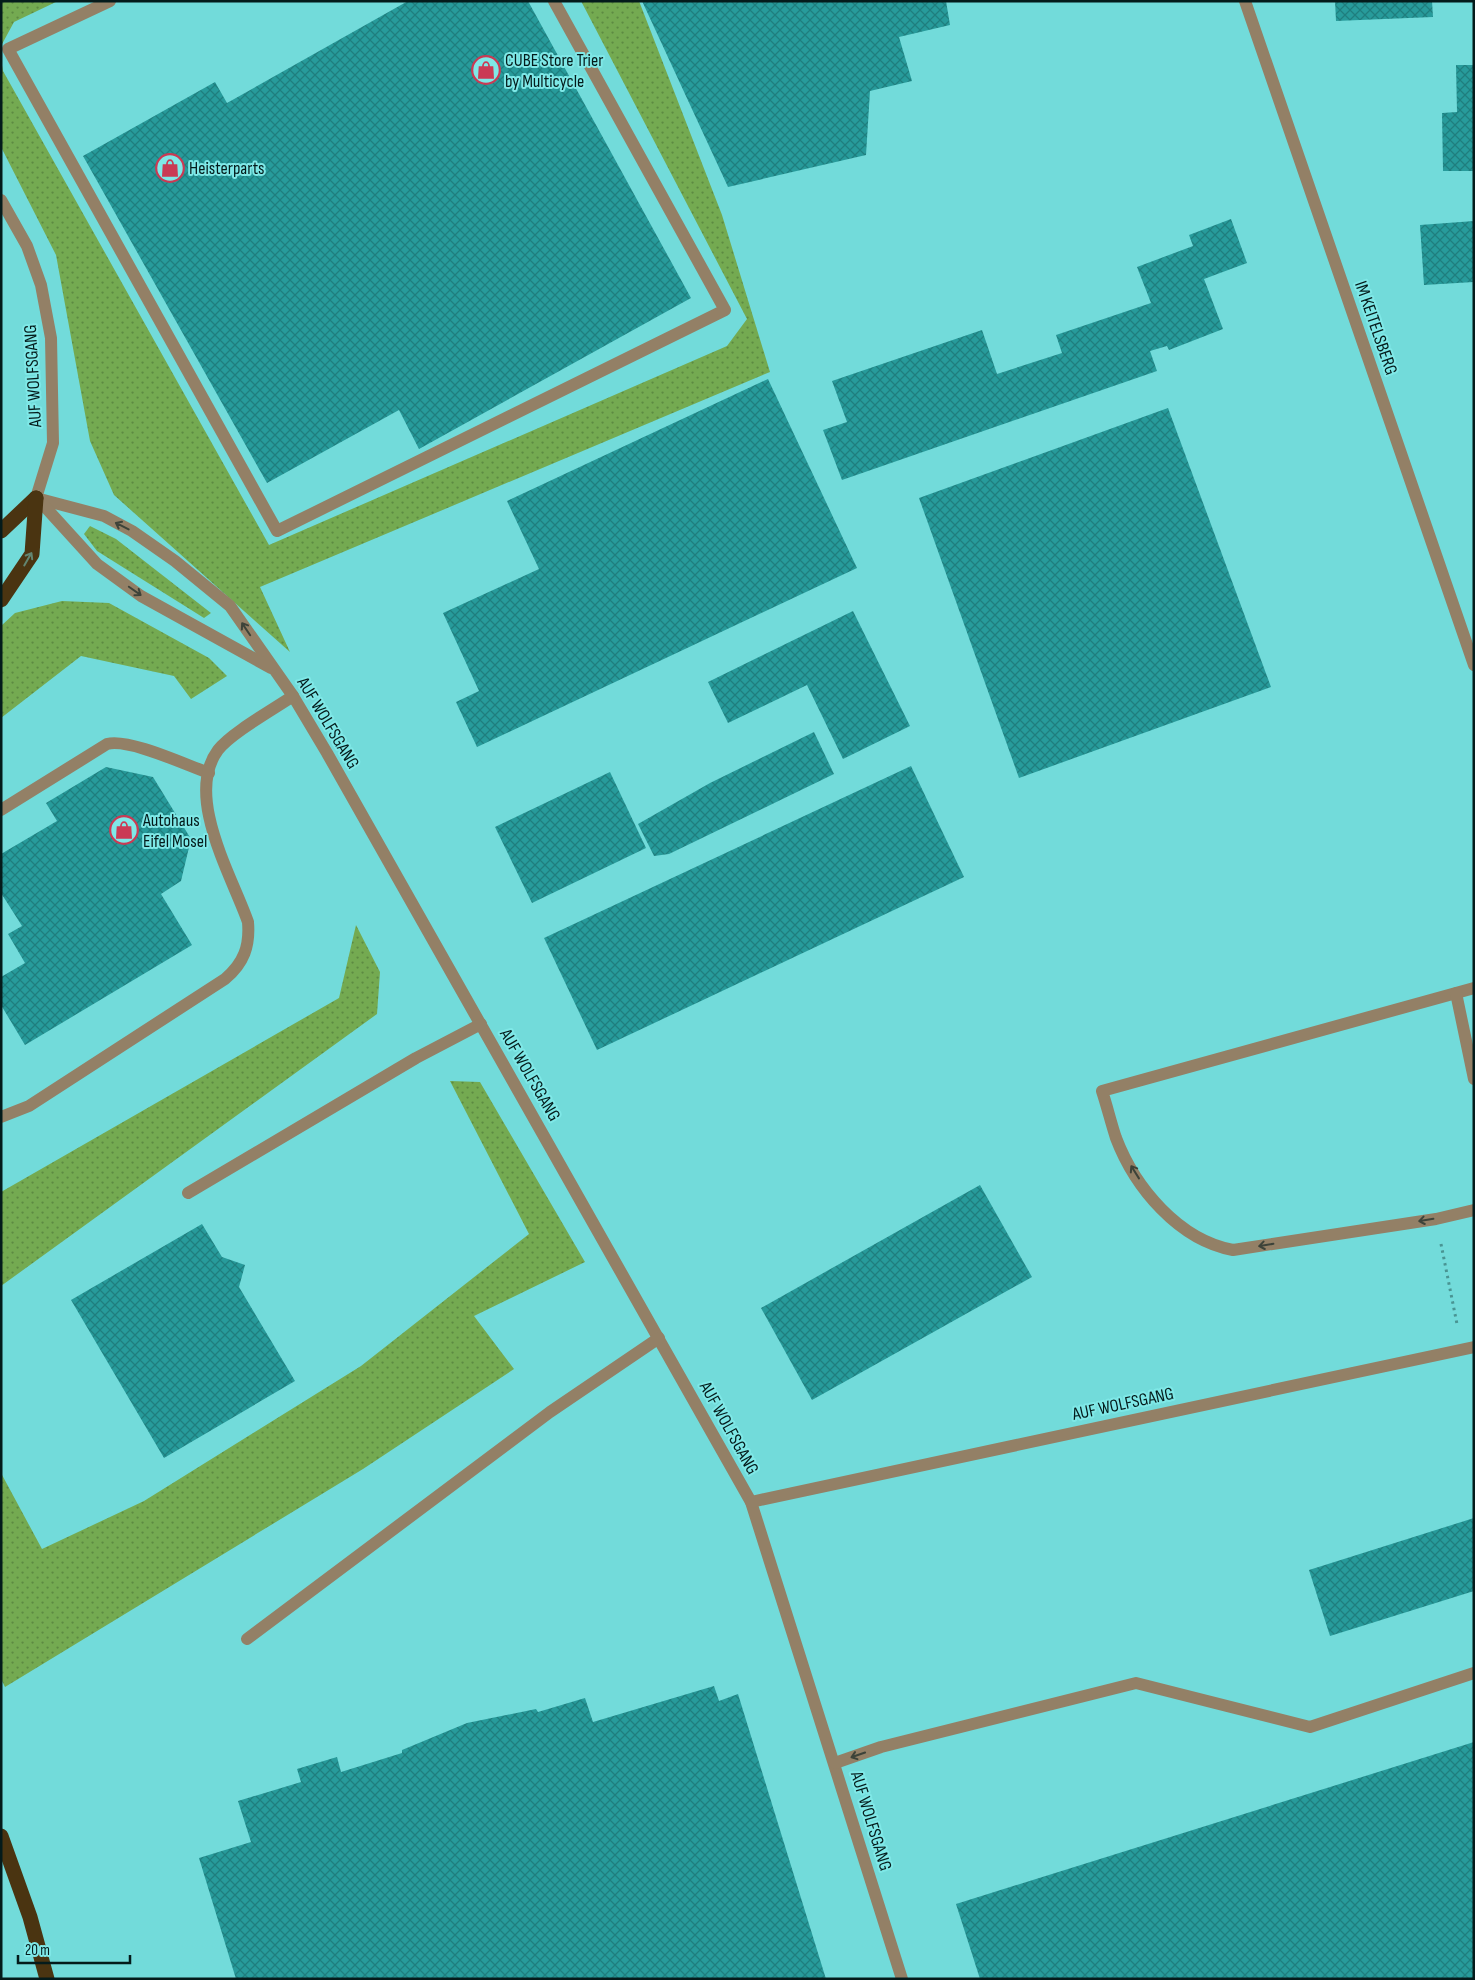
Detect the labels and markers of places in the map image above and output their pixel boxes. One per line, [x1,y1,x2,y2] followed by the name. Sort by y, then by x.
[505,50,603,92] place label: CUBE Store Trier by Multicycle
[471,55,501,85] shop icon: CUBE Store Trier by Multicycle
[155,153,185,183] shop icon: Heisterparts
[189,158,265,179] place label: Heisterparts
[142,810,207,852] place label: Autohaus Eifel Mosel
[109,815,139,845] shop icon: Autohaus Eifel Mosel

